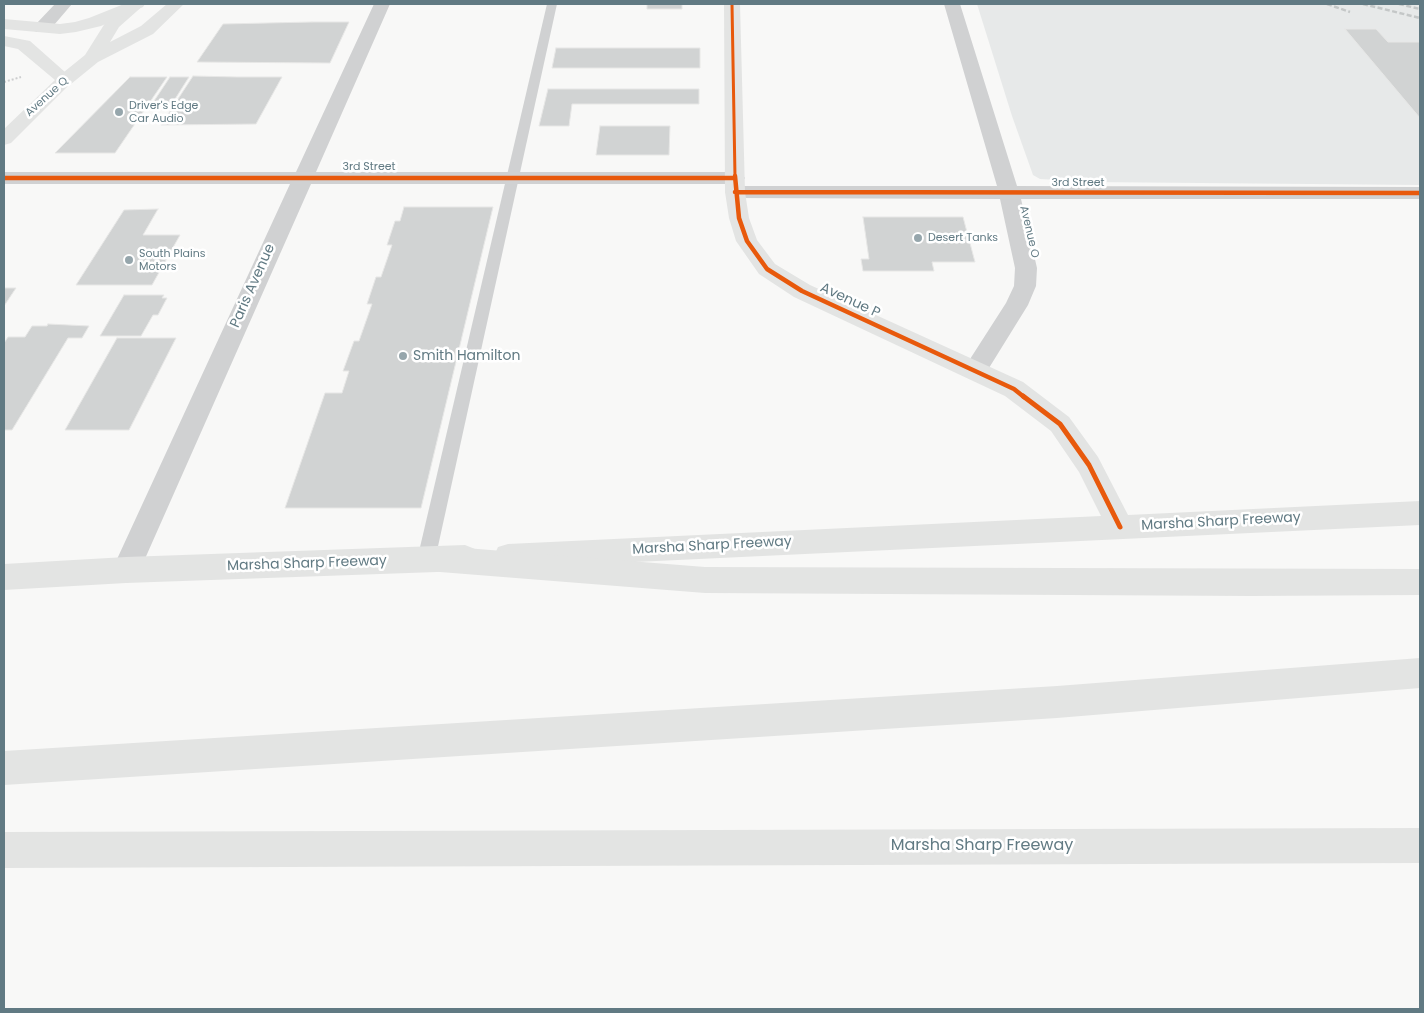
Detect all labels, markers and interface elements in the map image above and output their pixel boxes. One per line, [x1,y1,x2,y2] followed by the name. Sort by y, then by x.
[23,74,71,120] street label: Avenue Q
[129,99,198,125] place label: Driver's Edge Car Audio
[113,106,125,118] marker: Driver's Edge Car Audio
[342,160,396,174] street label: 3rd Street
[1051,176,1105,190] street label: 3rd Street
[1017,205,1041,259] street label: Avenue O
[928,231,998,245] place label: Desert Tanks
[912,232,924,244] marker: Desert Tanks
[227,242,279,330] street label: Paris Avenue
[139,247,206,273] place label: South Plains Motors
[123,254,135,266] marker: South Plains Motors
[817,280,883,322] street label: Avenue P
[413,348,520,364] place label: Smith Hamilton
[397,350,409,362] marker: Smith Hamilton
[1141,509,1301,535] street label: Marsha Sharp Freeway
[632,533,792,559] street label: Marsha Sharp Freeway
[227,553,387,575] street label: Marsha Sharp Freeway
[891,836,1073,856] street label: Marsha Sharp Freeway

